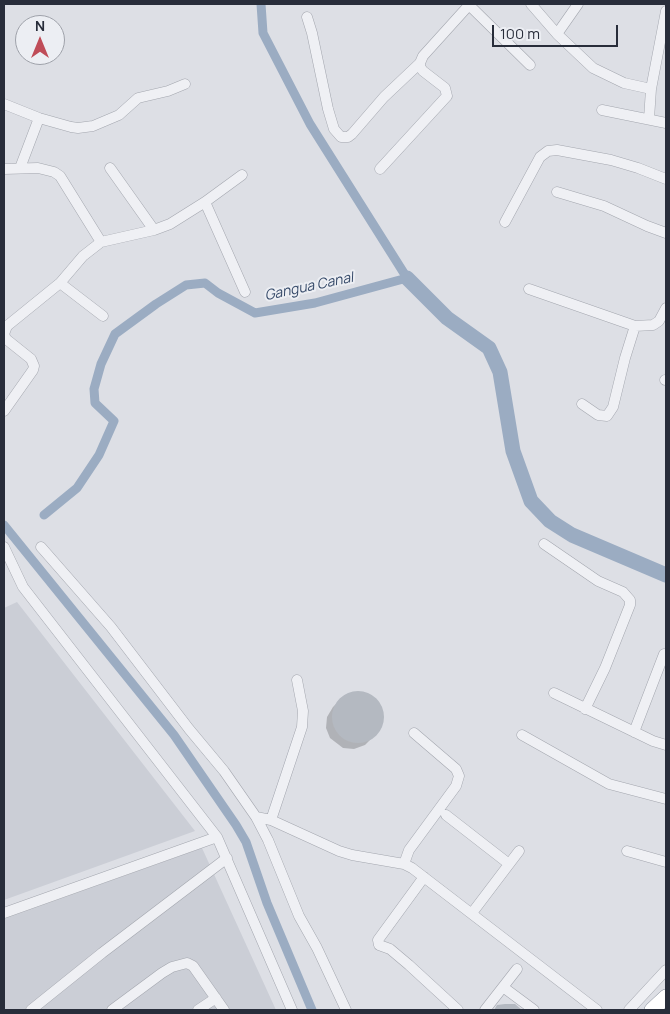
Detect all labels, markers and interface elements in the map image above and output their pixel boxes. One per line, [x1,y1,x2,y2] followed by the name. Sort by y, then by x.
[15,15,65,65] north arrow
[495,15,621,47] scale bar
[35,16,45,35] text: N
[500,23,540,44] text: 100 m
[263,269,355,305] water label: Gangua Canal

